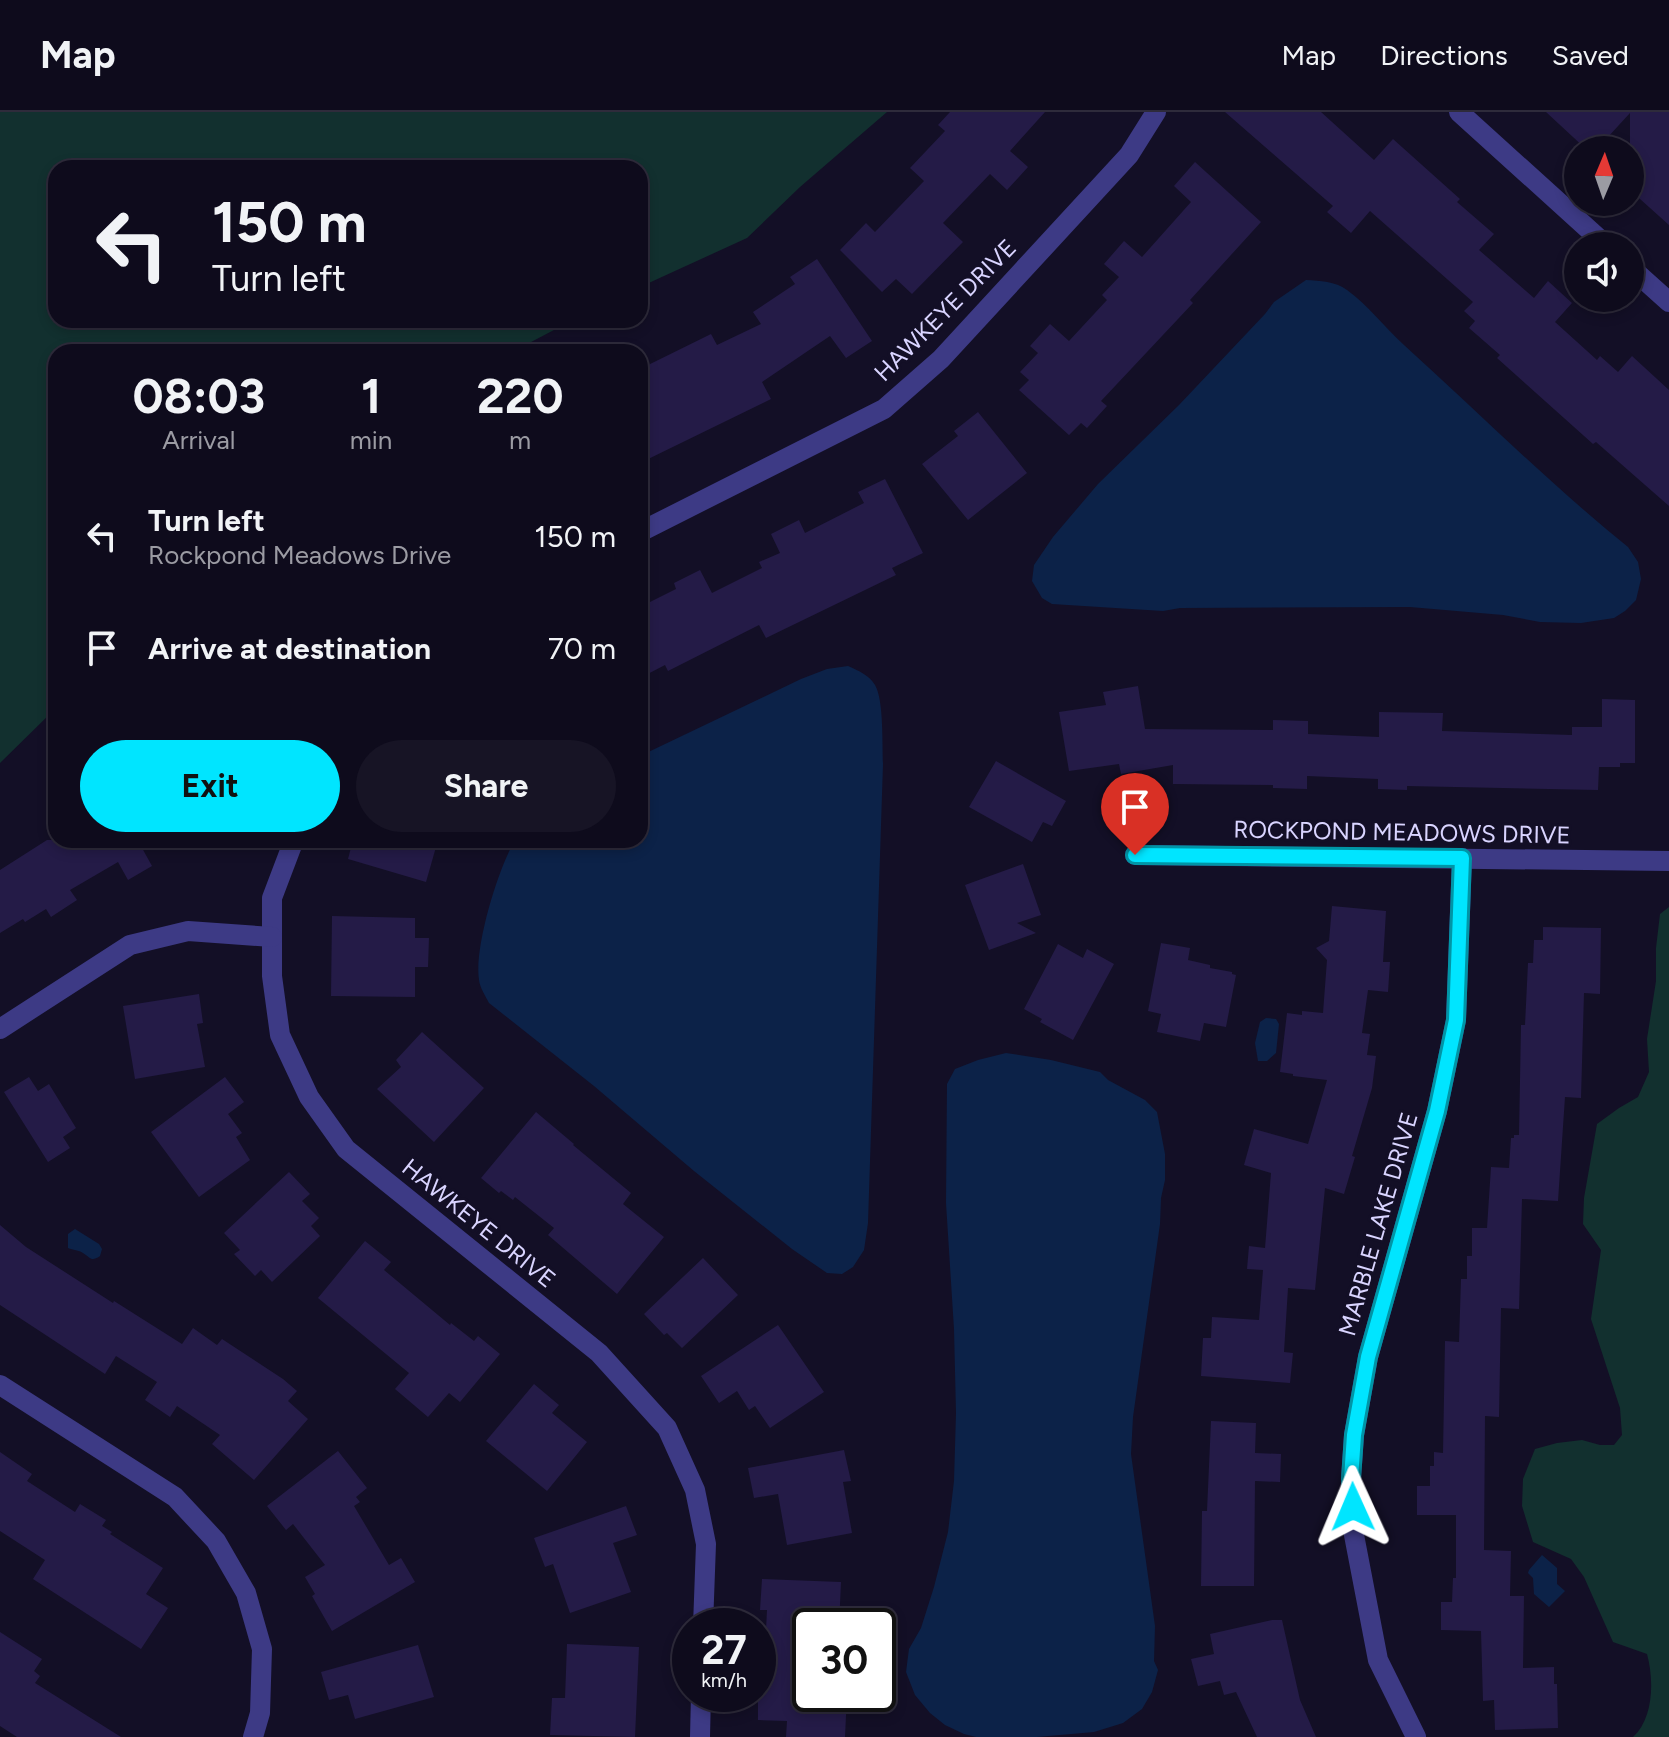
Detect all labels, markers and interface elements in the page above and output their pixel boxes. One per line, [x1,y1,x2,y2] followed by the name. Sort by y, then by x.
[40,32,116,78] text: Map
[1282,38,1336,72] text: Map
[1380,38,1508,72] text: Directions
[1552,38,1629,72] text: Saved
[1564,136,1644,216] north arrow
[1564,136,1644,312] map controls
[212,189,367,256] text: 150 m
[80,192,184,296] icon: left
[1564,232,1644,312] button: sound
[868,233,1022,387] street label: HAWKEYE DRIVE
[212,257,346,300] text: Turn left
[132,367,265,425] text: 08:03
[361,367,381,425] text: 1
[477,367,564,425] text: 220
[162,424,236,456] text: Arrival
[350,424,392,456] text: min
[509,424,531,456] text: m
[148,502,265,539] text: Turn left
[80,514,124,558] icon: left
[534,518,616,555] text: 150 m
[148,539,451,571] text: Rockpond Meadows Drive
[80,626,124,670] icon: arrive
[148,630,431,667] text: Arrive at destination
[548,630,616,667] text: 70 m
[80,740,340,832] button: Exit
[356,740,616,832] button: Share
[1101,773,1169,855] pin
[1113,785,1157,829] icon: arrive
[1233,815,1571,849] street label: ROCKPOND MEADOWS DRIVE
[1332,1109,1424,1339] street label: MARBLE LAKE DRIVE
[396,1152,562,1294] street label: HAWKEYE DRIVE
[1311,1465,1395,1549] position arrow
[792,1608,896,1712] speed limit sign: 30
[701,1626,747,1674] text: 27
[701,1668,747,1692] text: km/h

